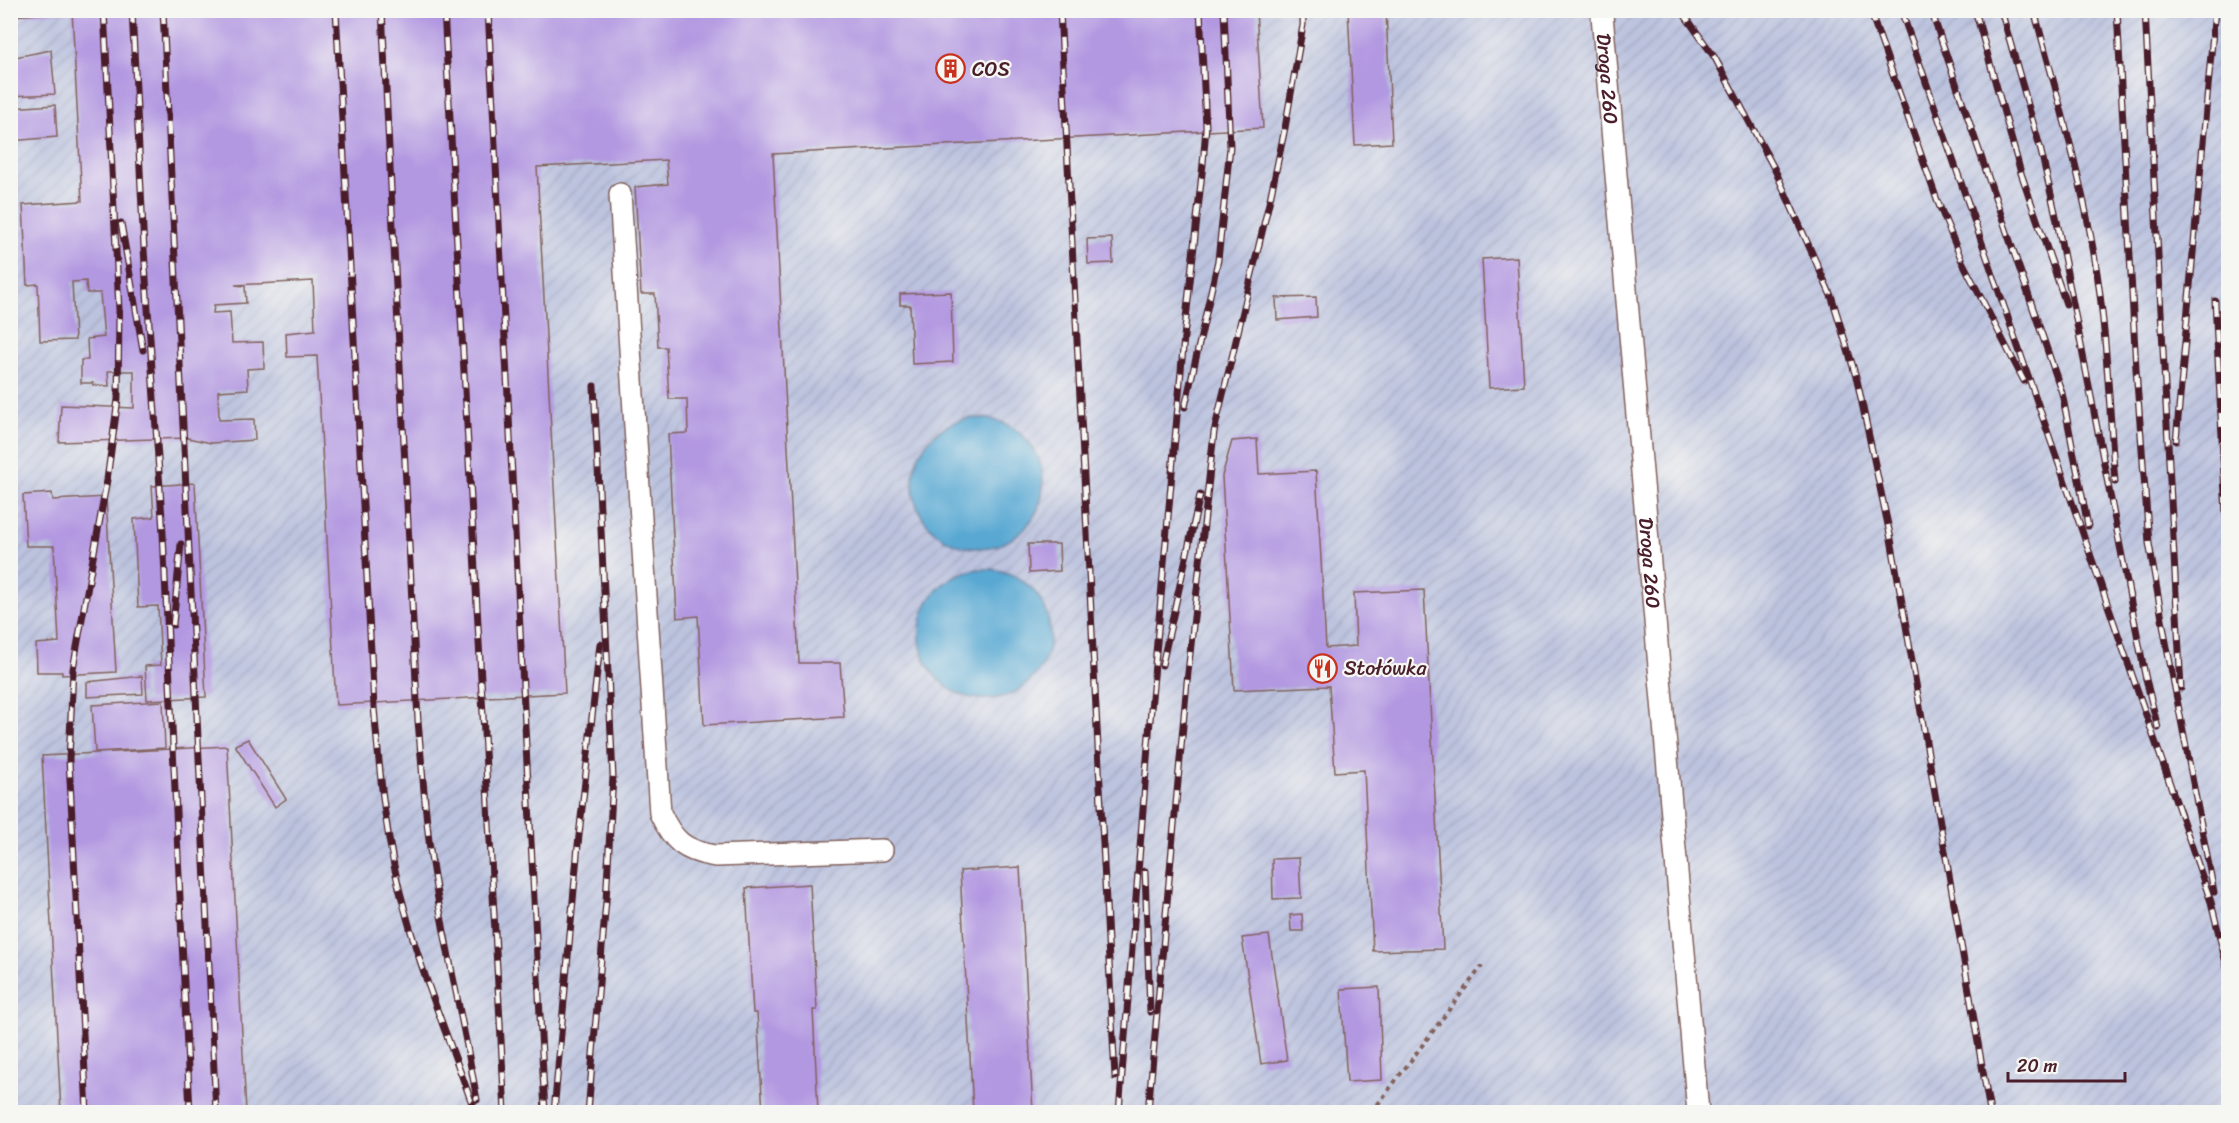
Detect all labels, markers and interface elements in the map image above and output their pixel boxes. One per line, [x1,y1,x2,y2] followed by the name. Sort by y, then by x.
[1586,32,1629,126] street label: Droga 260
[972,52,1010,87] place label: COS
[935,53,967,85] building icon: COS
[1629,516,1671,610] street label: Droga 260
[1344,651,1428,686] place label: Stołówka
[1307,652,1339,684] restaurant icon: Stołówka
[2008,1045,2125,1083] scale bar
[2017,1050,2057,1082] text: 20 m

